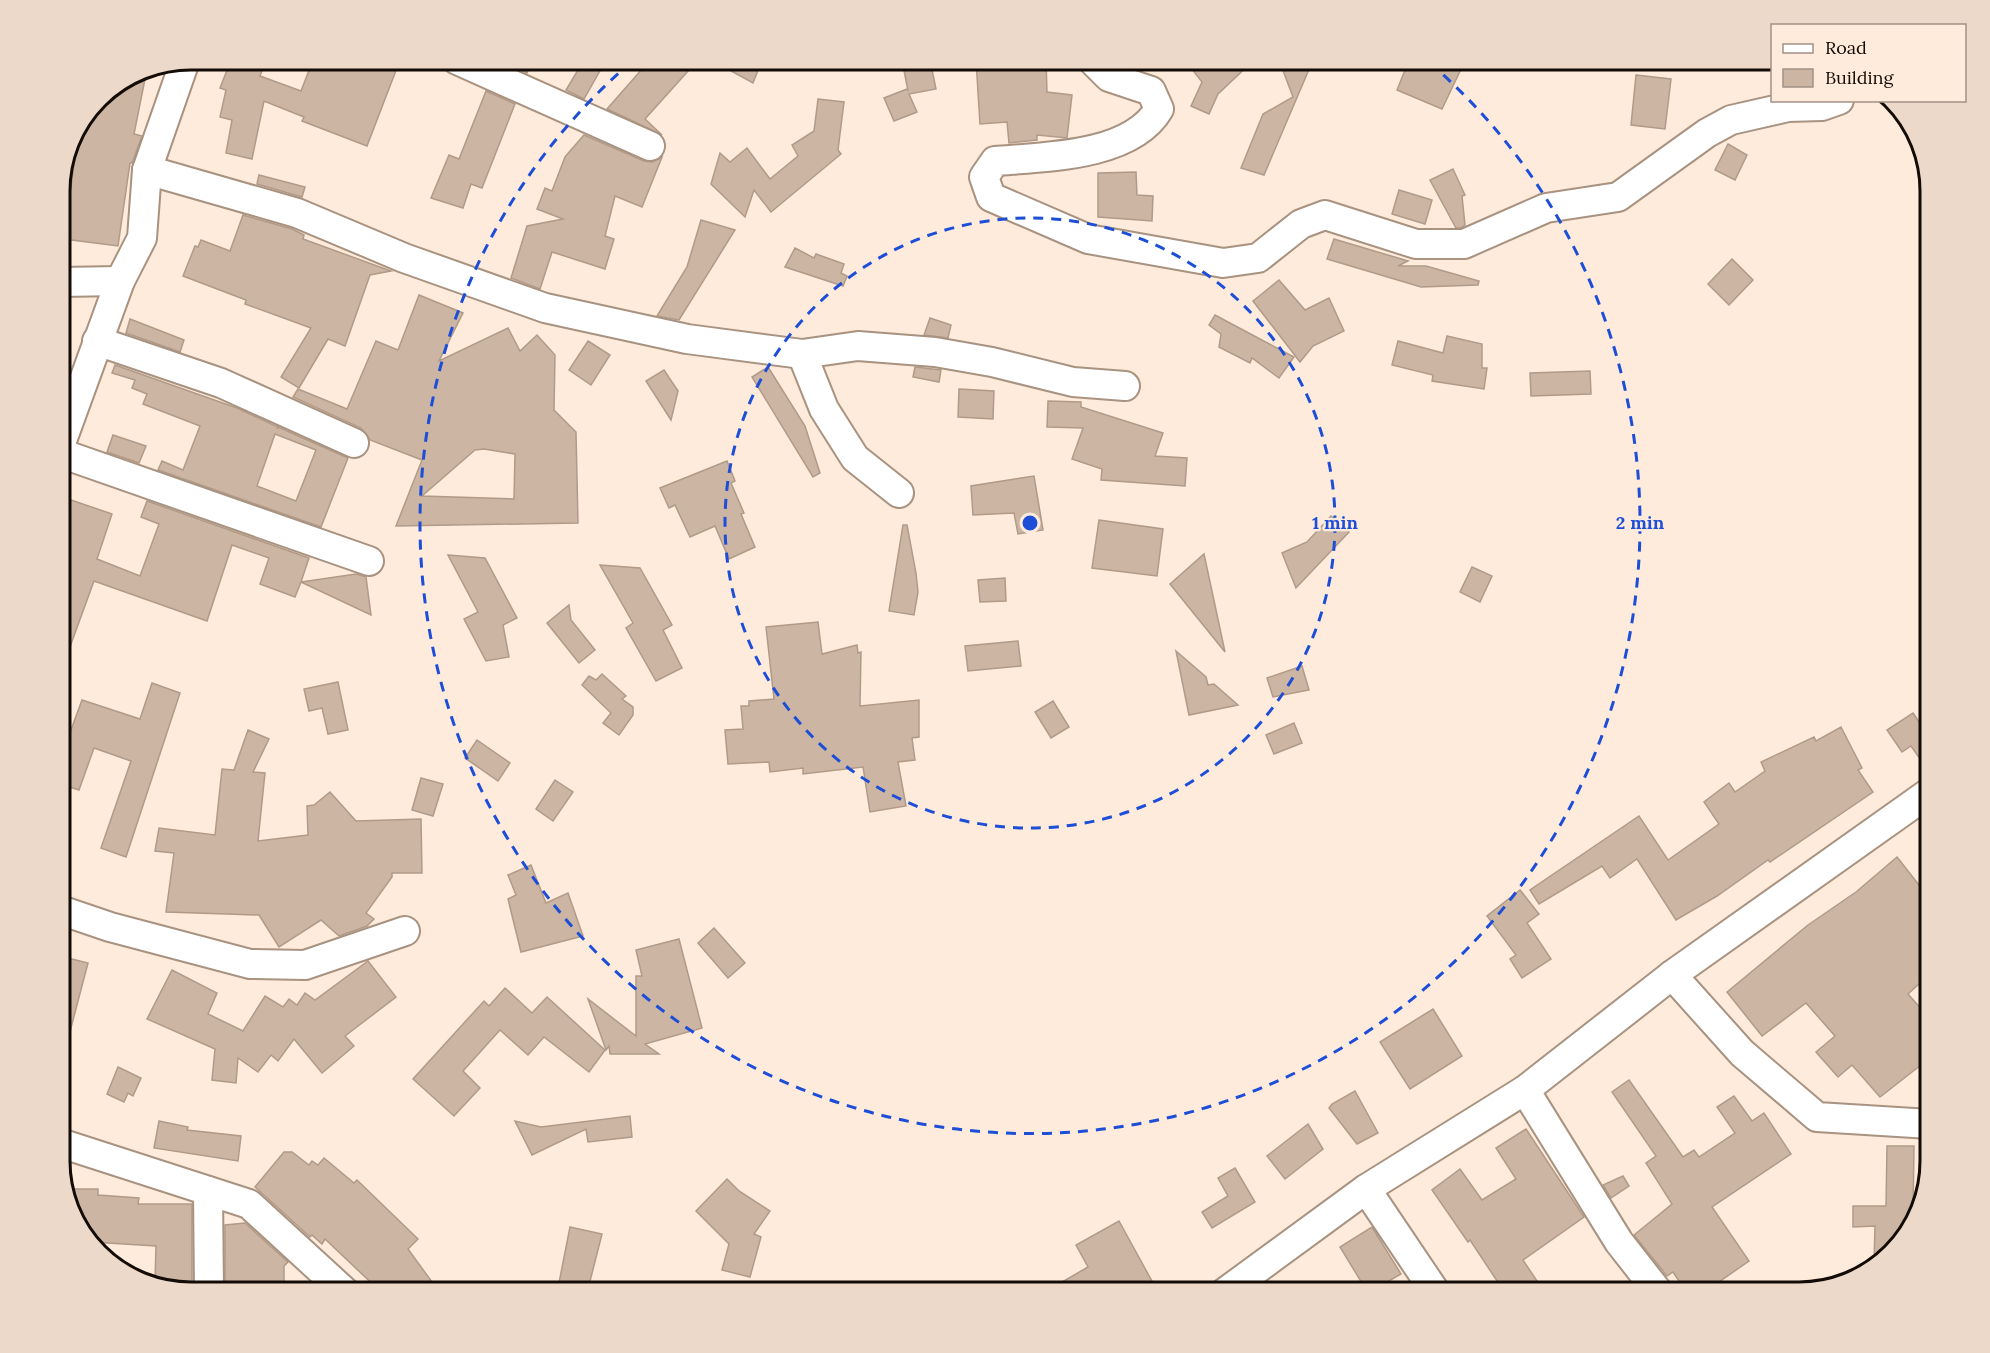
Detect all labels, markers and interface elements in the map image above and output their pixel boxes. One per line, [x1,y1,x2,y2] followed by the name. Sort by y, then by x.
[1771,24,1966,102] legend
[1825,36,1867,59] text: Road
[1825,66,1895,89] text: Building
[1312,511,1358,534] text: 1 min
[1616,511,1665,534] text: 2 min
[1020,513,1040,533] centre of rings

